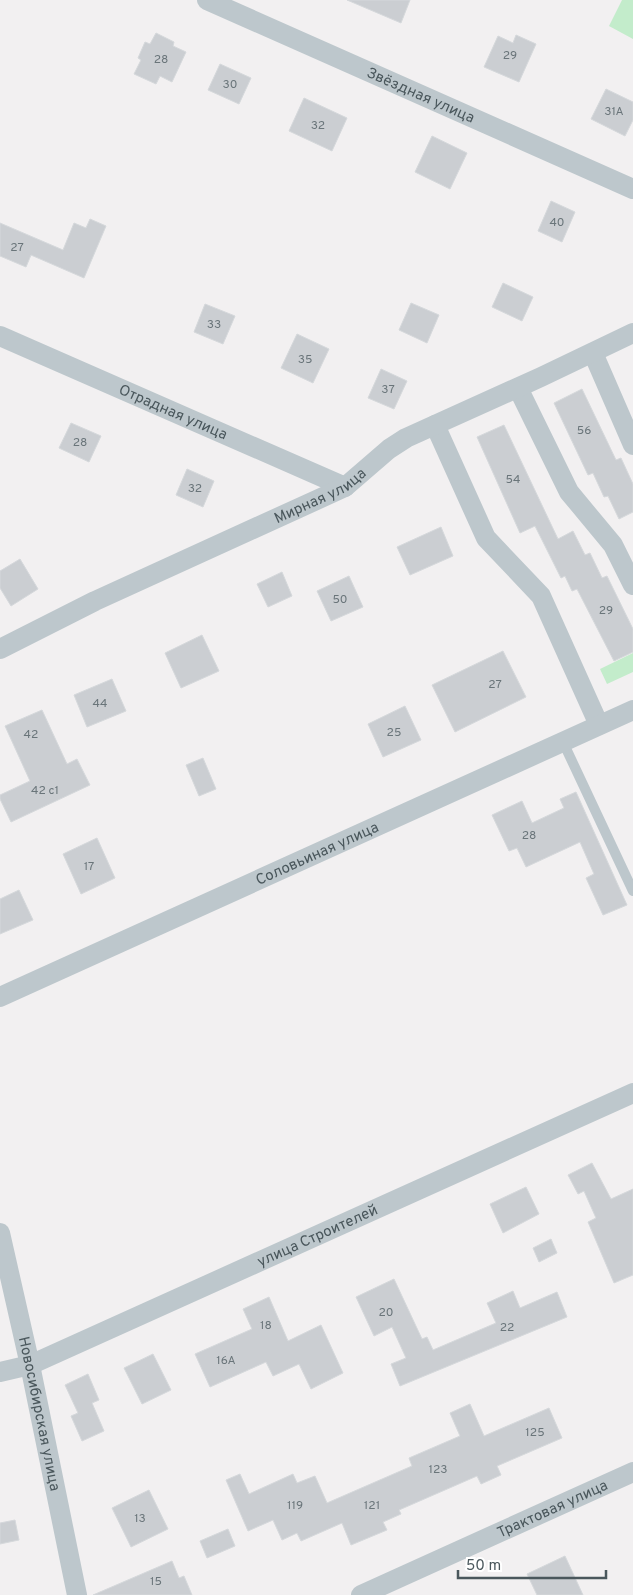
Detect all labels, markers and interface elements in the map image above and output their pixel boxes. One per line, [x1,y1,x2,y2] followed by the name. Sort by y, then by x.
[503,48,517,64] house number: 29
[154,52,168,68] house number: 28
[363,64,477,129] street label: Звёздная улица
[223,77,237,93] house number: 30
[604,104,624,120] house number: 31А
[311,118,325,134] house number: 32
[549,215,565,231] house number: 40
[10,240,24,256] house number: 27
[207,317,221,333] house number: 33
[298,352,312,368] house number: 35
[115,381,230,445] street label: Отрадная улица
[381,382,395,398] house number: 37
[577,423,591,439] house number: 56
[73,435,87,451] house number: 28
[272,465,371,529] street label: Мирная улица
[505,472,521,488] house number: 54
[188,481,202,497] house number: 32
[332,592,348,608] house number: 50
[599,603,613,619] house number: 29
[488,677,502,693] house number: 27
[93,696,107,712] house number: 44
[387,725,401,741] house number: 25
[24,727,38,743] house number: 42
[31,783,59,799] house number: 42 с1
[253,819,382,891] street label: Соловьиная улица
[522,828,536,844] house number: 28
[84,859,94,875] house number: 17
[255,1201,381,1272] street label: улица Строителей
[378,1305,394,1321] house number: 20
[260,1318,272,1334] house number: 18
[500,1320,514,1336] house number: 22
[13,1335,64,1493] street label: Новосибирская улица
[216,1353,236,1369] house number: 16А
[525,1425,545,1441] house number: 125
[428,1462,448,1478] house number: 123
[495,1477,611,1543] street label: Трактовая улица
[287,1498,303,1514] house number: 119
[364,1498,380,1514] house number: 121
[134,1511,146,1527] house number: 13
[458,1548,606,1580] scale bar
[466,1557,501,1576] text: 50 m
[150,1574,162,1590] house number: 15

